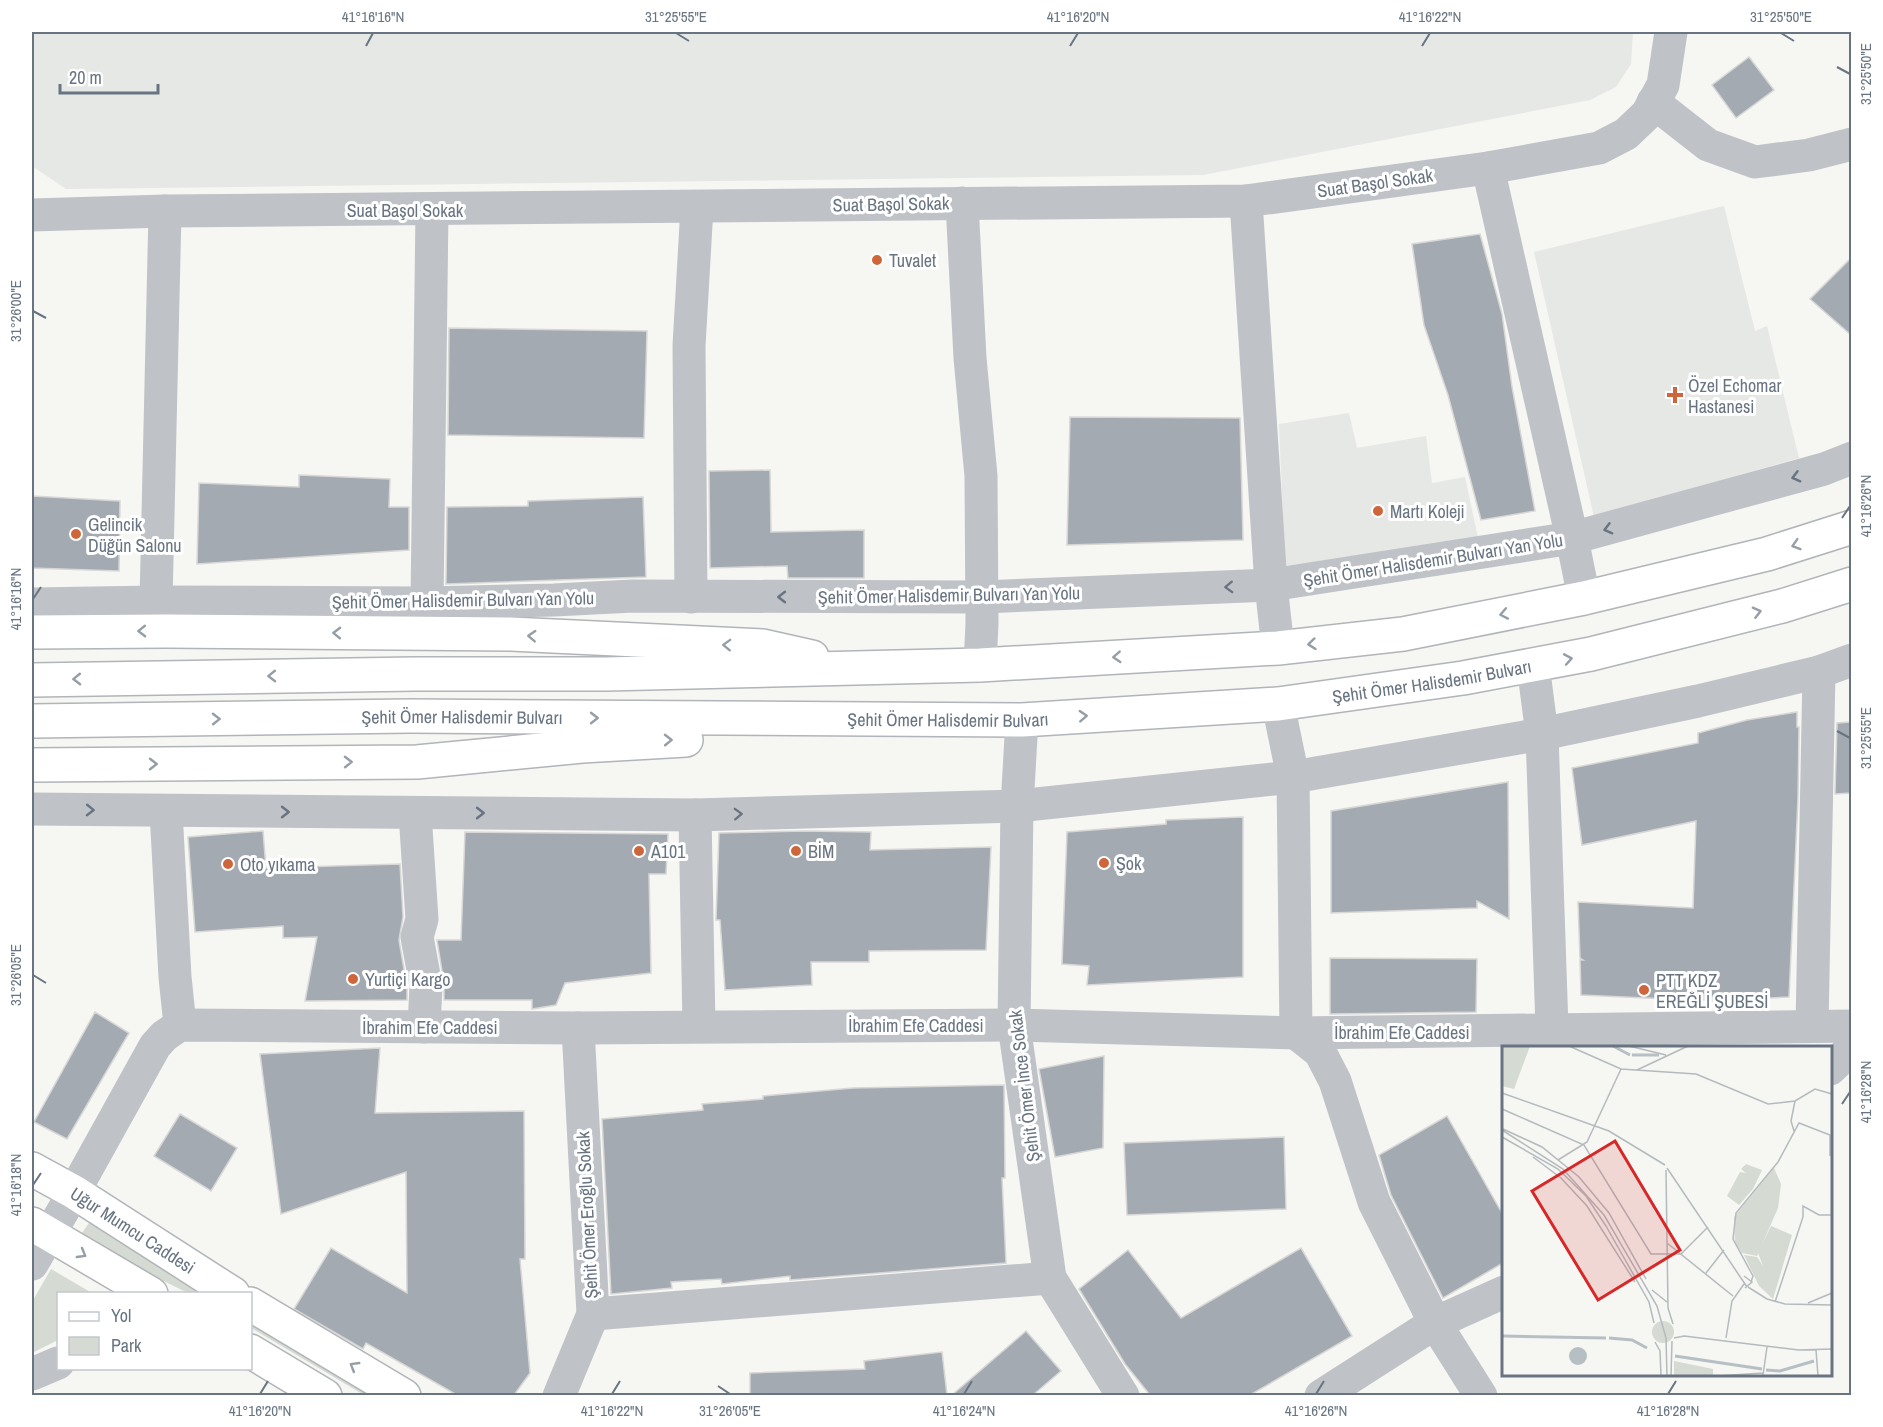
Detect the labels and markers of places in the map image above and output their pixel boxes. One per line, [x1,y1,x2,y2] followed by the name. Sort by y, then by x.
[889,248,936,273] place label: Tuvalet
[870,253,884,267] marker: Tuvalet
[1688,373,1782,419] place label: Özel Echomar Hastanesi
[1666,386,1684,404] marker: Özel Echomar Hastanesi
[1390,499,1465,524] place label: Martı Koleji
[1371,504,1385,518] marker: Martı Koleji
[88,512,182,558] place label: Gelincik Düğün Salonu
[69,527,83,541] marker: Gelincik Düğün Salonu
[650,839,686,864] place label: A101
[808,839,834,864] place label: BİM
[632,844,646,858] marker: A101
[789,844,803,858] marker: BİM
[1116,851,1142,876] place label: Şok
[240,852,315,877] place label: Oto yıkama
[1097,856,1111,870] marker: Şok
[221,857,235,871] marker: Oto yıkama
[365,967,450,992] place label: Yurtiçi Kargo
[1656,968,1768,1014] place label: PTT KDZ EREĞLİ ŞUBESİ
[346,972,360,986] marker: Yurtiçi Kargo
[1637,983,1651,997] marker: PTT KDZ EREĞLİ ŞUBESİ

